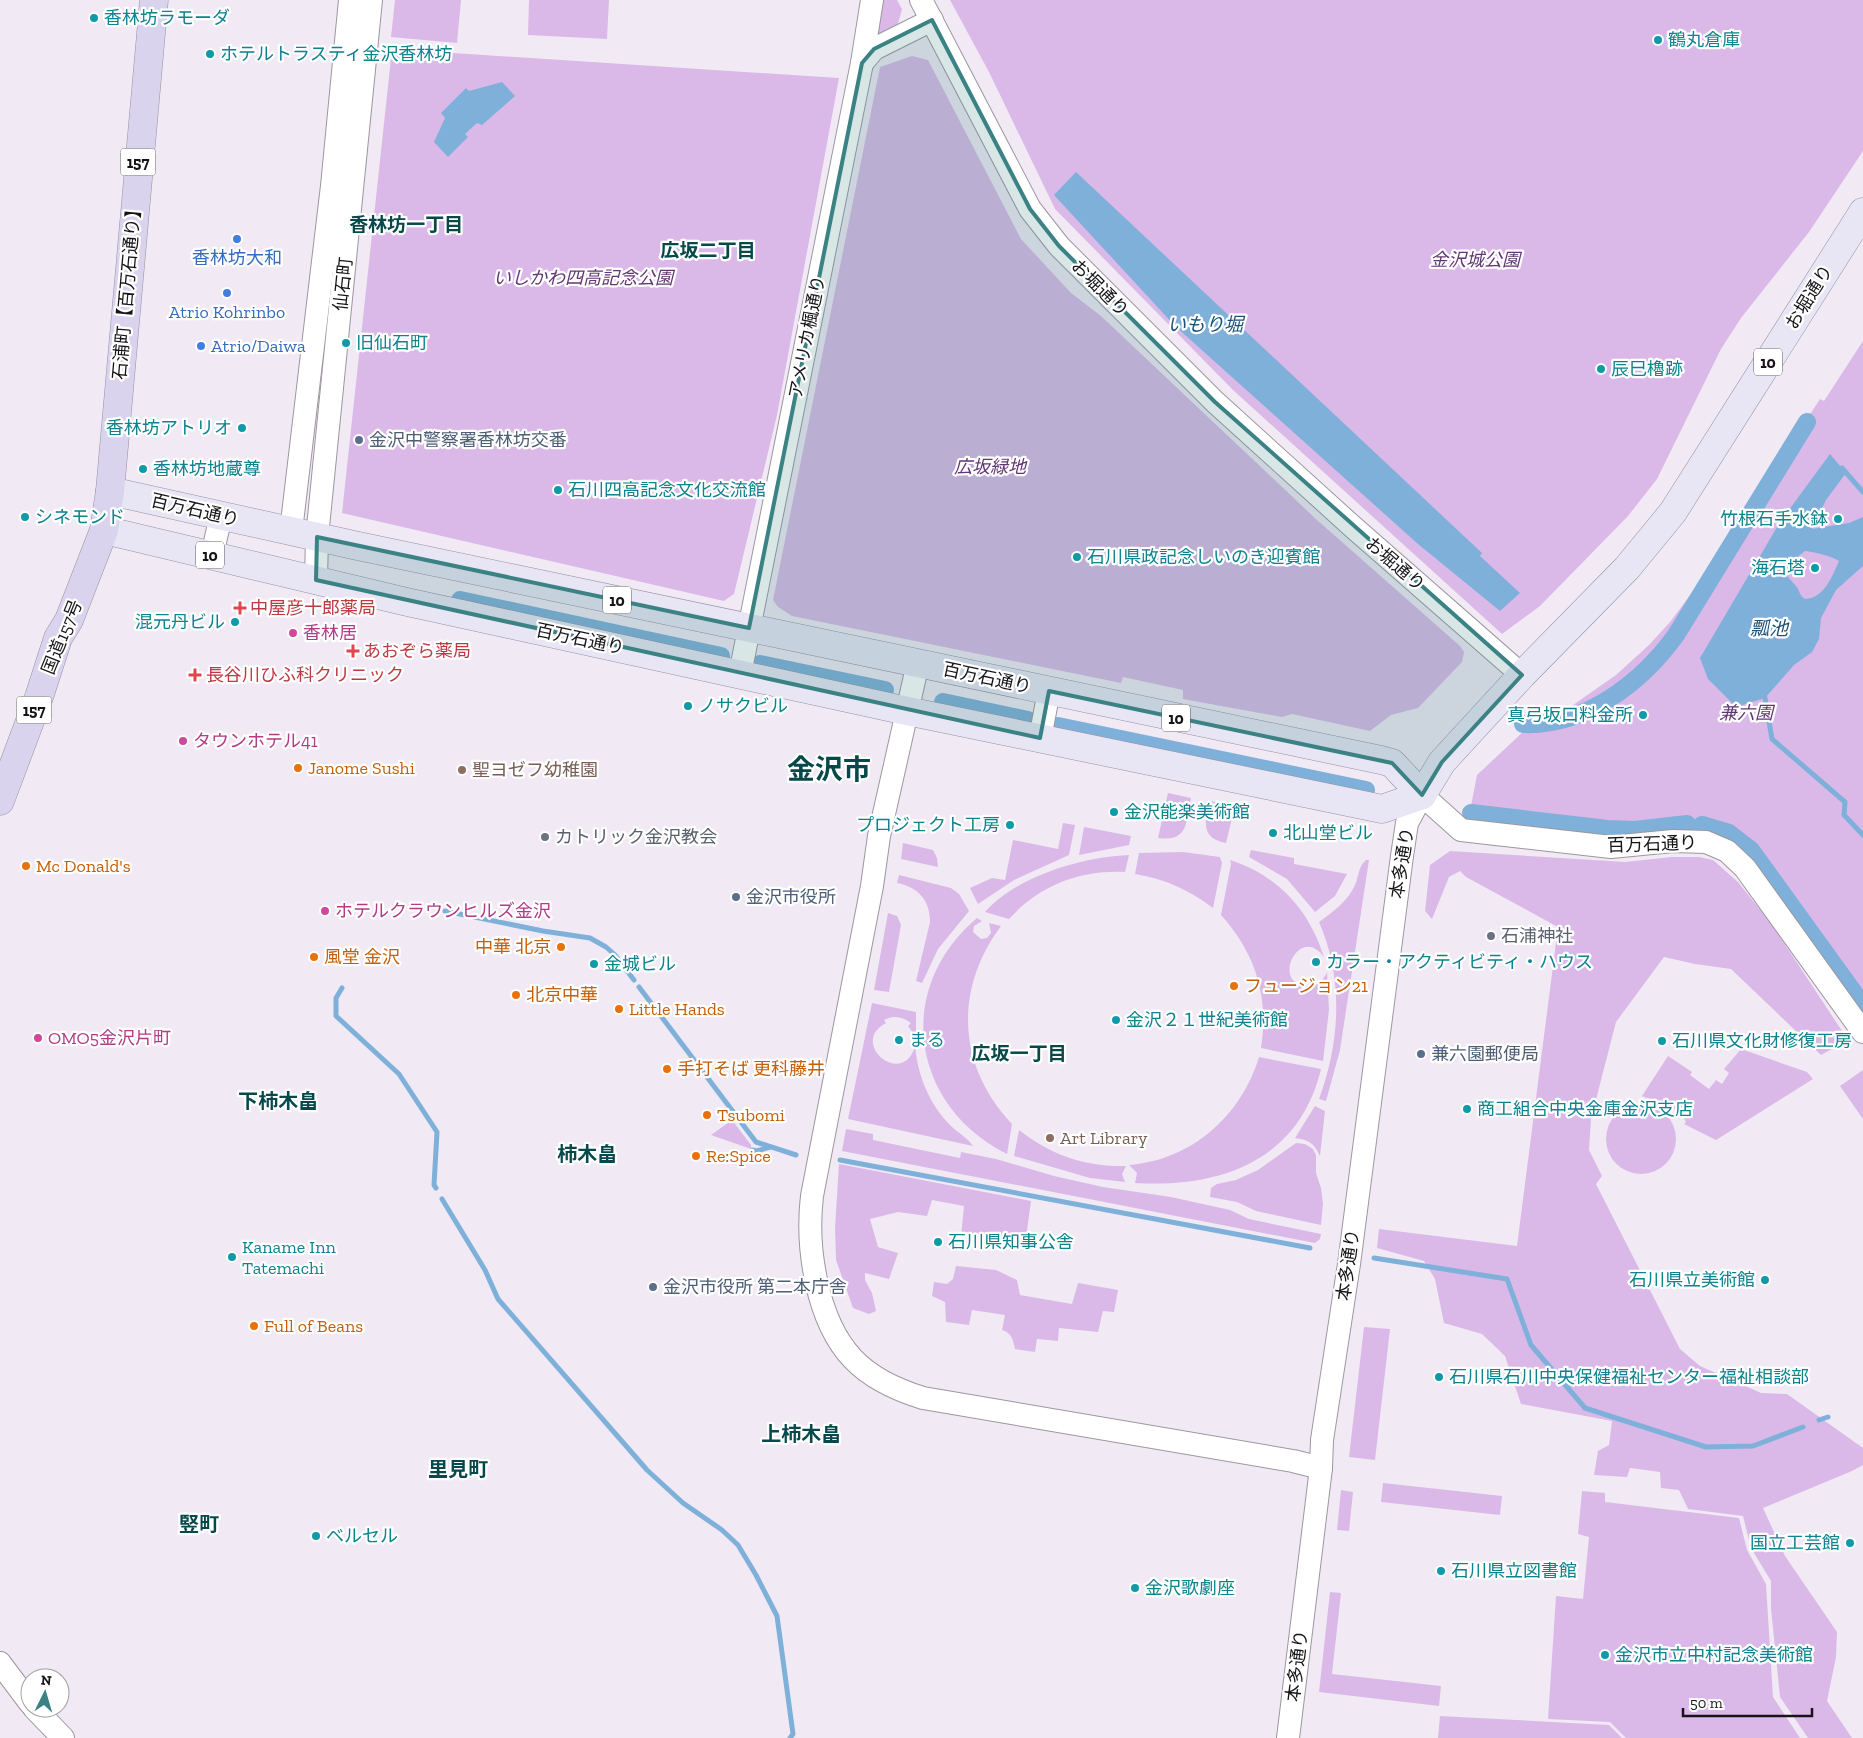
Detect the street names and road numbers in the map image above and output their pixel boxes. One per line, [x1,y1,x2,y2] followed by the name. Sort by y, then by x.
[120,148,156,176] road number: 157
[108,199,146,381] street label: 石浦町【百万石通り】
[1067,255,1133,321] street label: お堀通り
[329,256,357,312] street label: 仙石町
[1781,261,1837,333] street label: お堀通り
[784,273,830,401] street label: アメリカ楓通り
[1754,348,1782,376] road number: 10
[149,489,241,531] street label: 百万石通り
[1361,532,1429,596] street label: お堀通り
[196,542,224,568] road number: 10
[603,586,631,614] road number: 10
[37,596,87,678] street label: 国道157号
[534,619,626,659] street label: 百万石通り
[941,658,1033,698] street label: 百万石通り
[16,696,52,724] road number: 157
[1162,704,1190,731] road number: 10
[1386,826,1418,900] street label: 本多通り
[1607,831,1697,857] street label: 百万石通り
[1332,1228,1364,1302] street label: 本多通り
[1282,1629,1312,1703] street label: 本多通り

